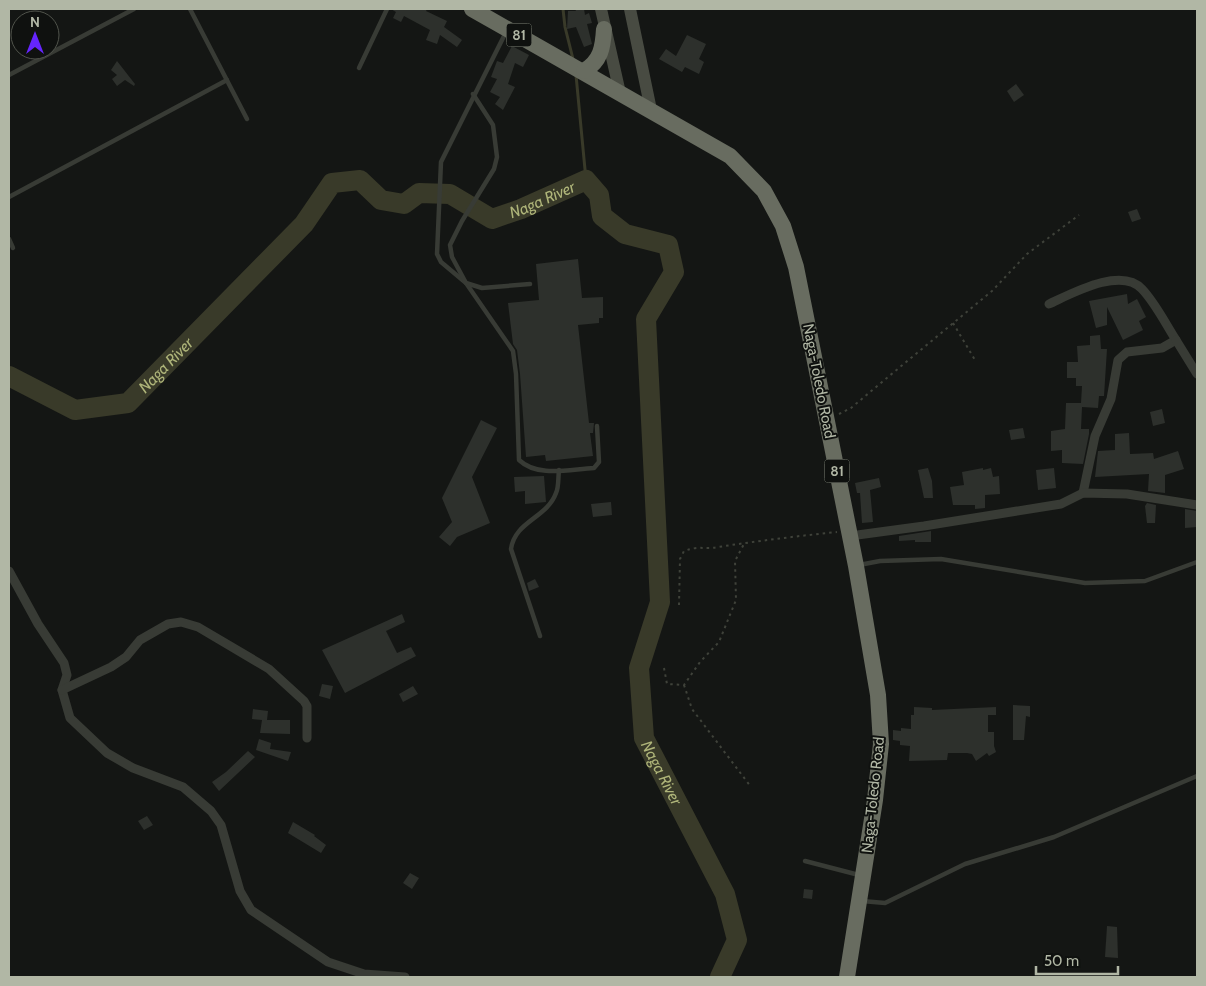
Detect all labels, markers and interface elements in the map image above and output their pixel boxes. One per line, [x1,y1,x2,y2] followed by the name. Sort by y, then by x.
[10,10,60,60] north arrow
[30,13,40,31] text: N
[506,24,532,46] road number: 81
[507,177,579,222] water label: Naga River
[799,322,839,440] street label: Naga-Toledo Road
[134,333,198,397] water label: Naga River
[824,460,850,482] road number: 81
[858,736,888,854] street label: Naga-Toledo Road
[637,737,687,809] water label: Naga River
[1036,944,1118,976] scale bar
[1044,952,1079,970] text: 50 m

